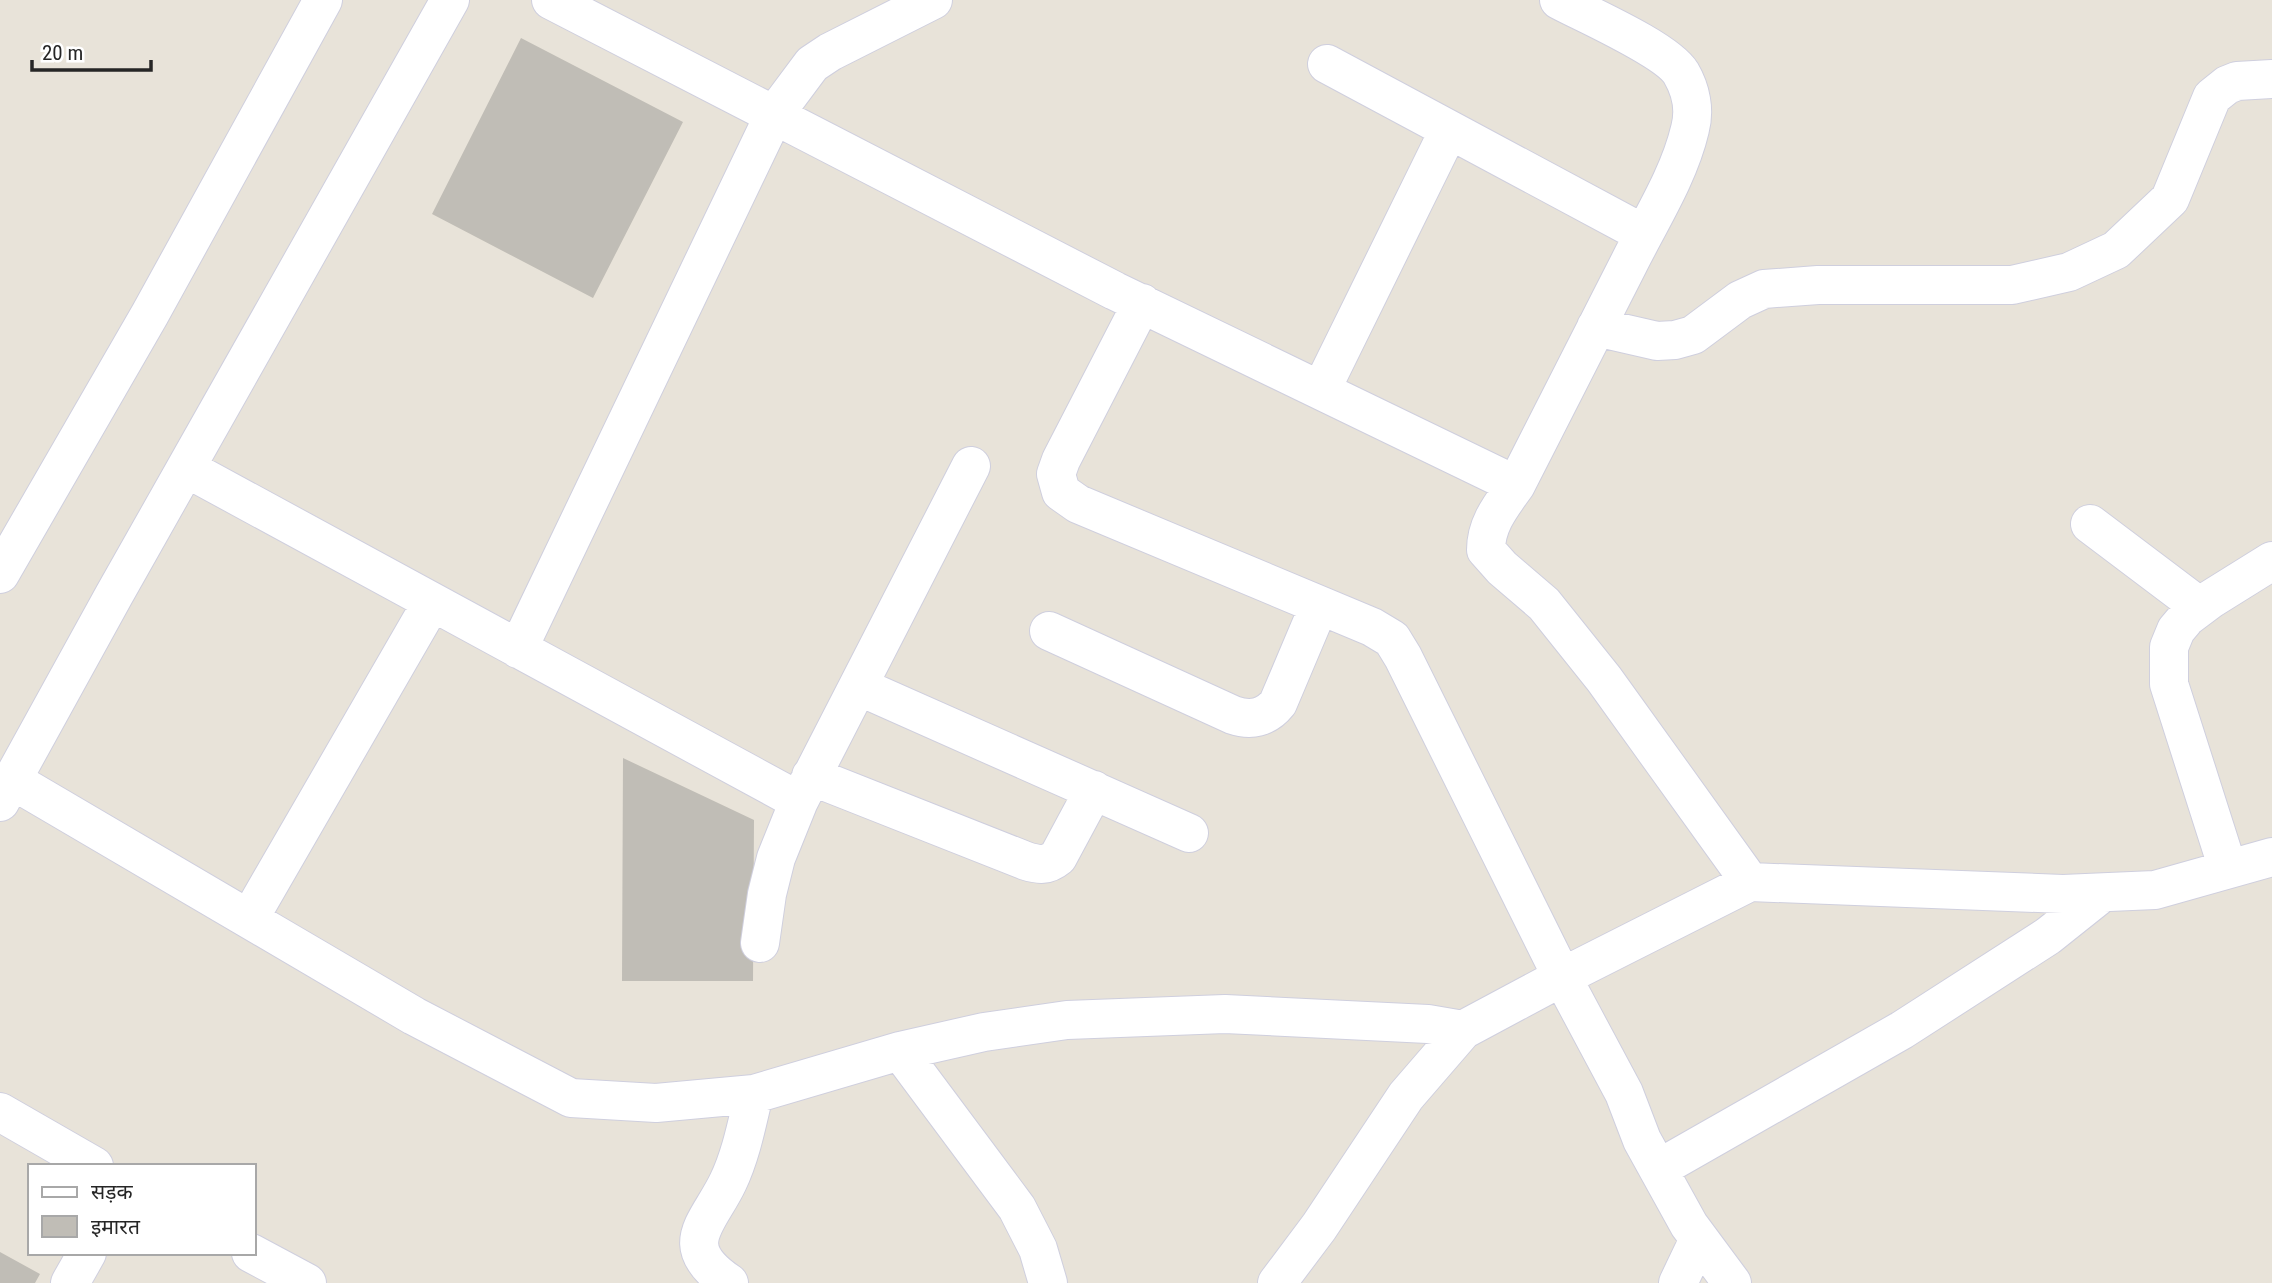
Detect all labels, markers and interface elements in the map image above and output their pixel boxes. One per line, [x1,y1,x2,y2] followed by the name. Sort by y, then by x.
[32,28,150,72] scale bar
[42,41,83,65] text: 20 m
[28,1164,256,1255] legend
[91,1180,133,1204] text: सड़क
[91,1215,141,1239] text: इमारत

